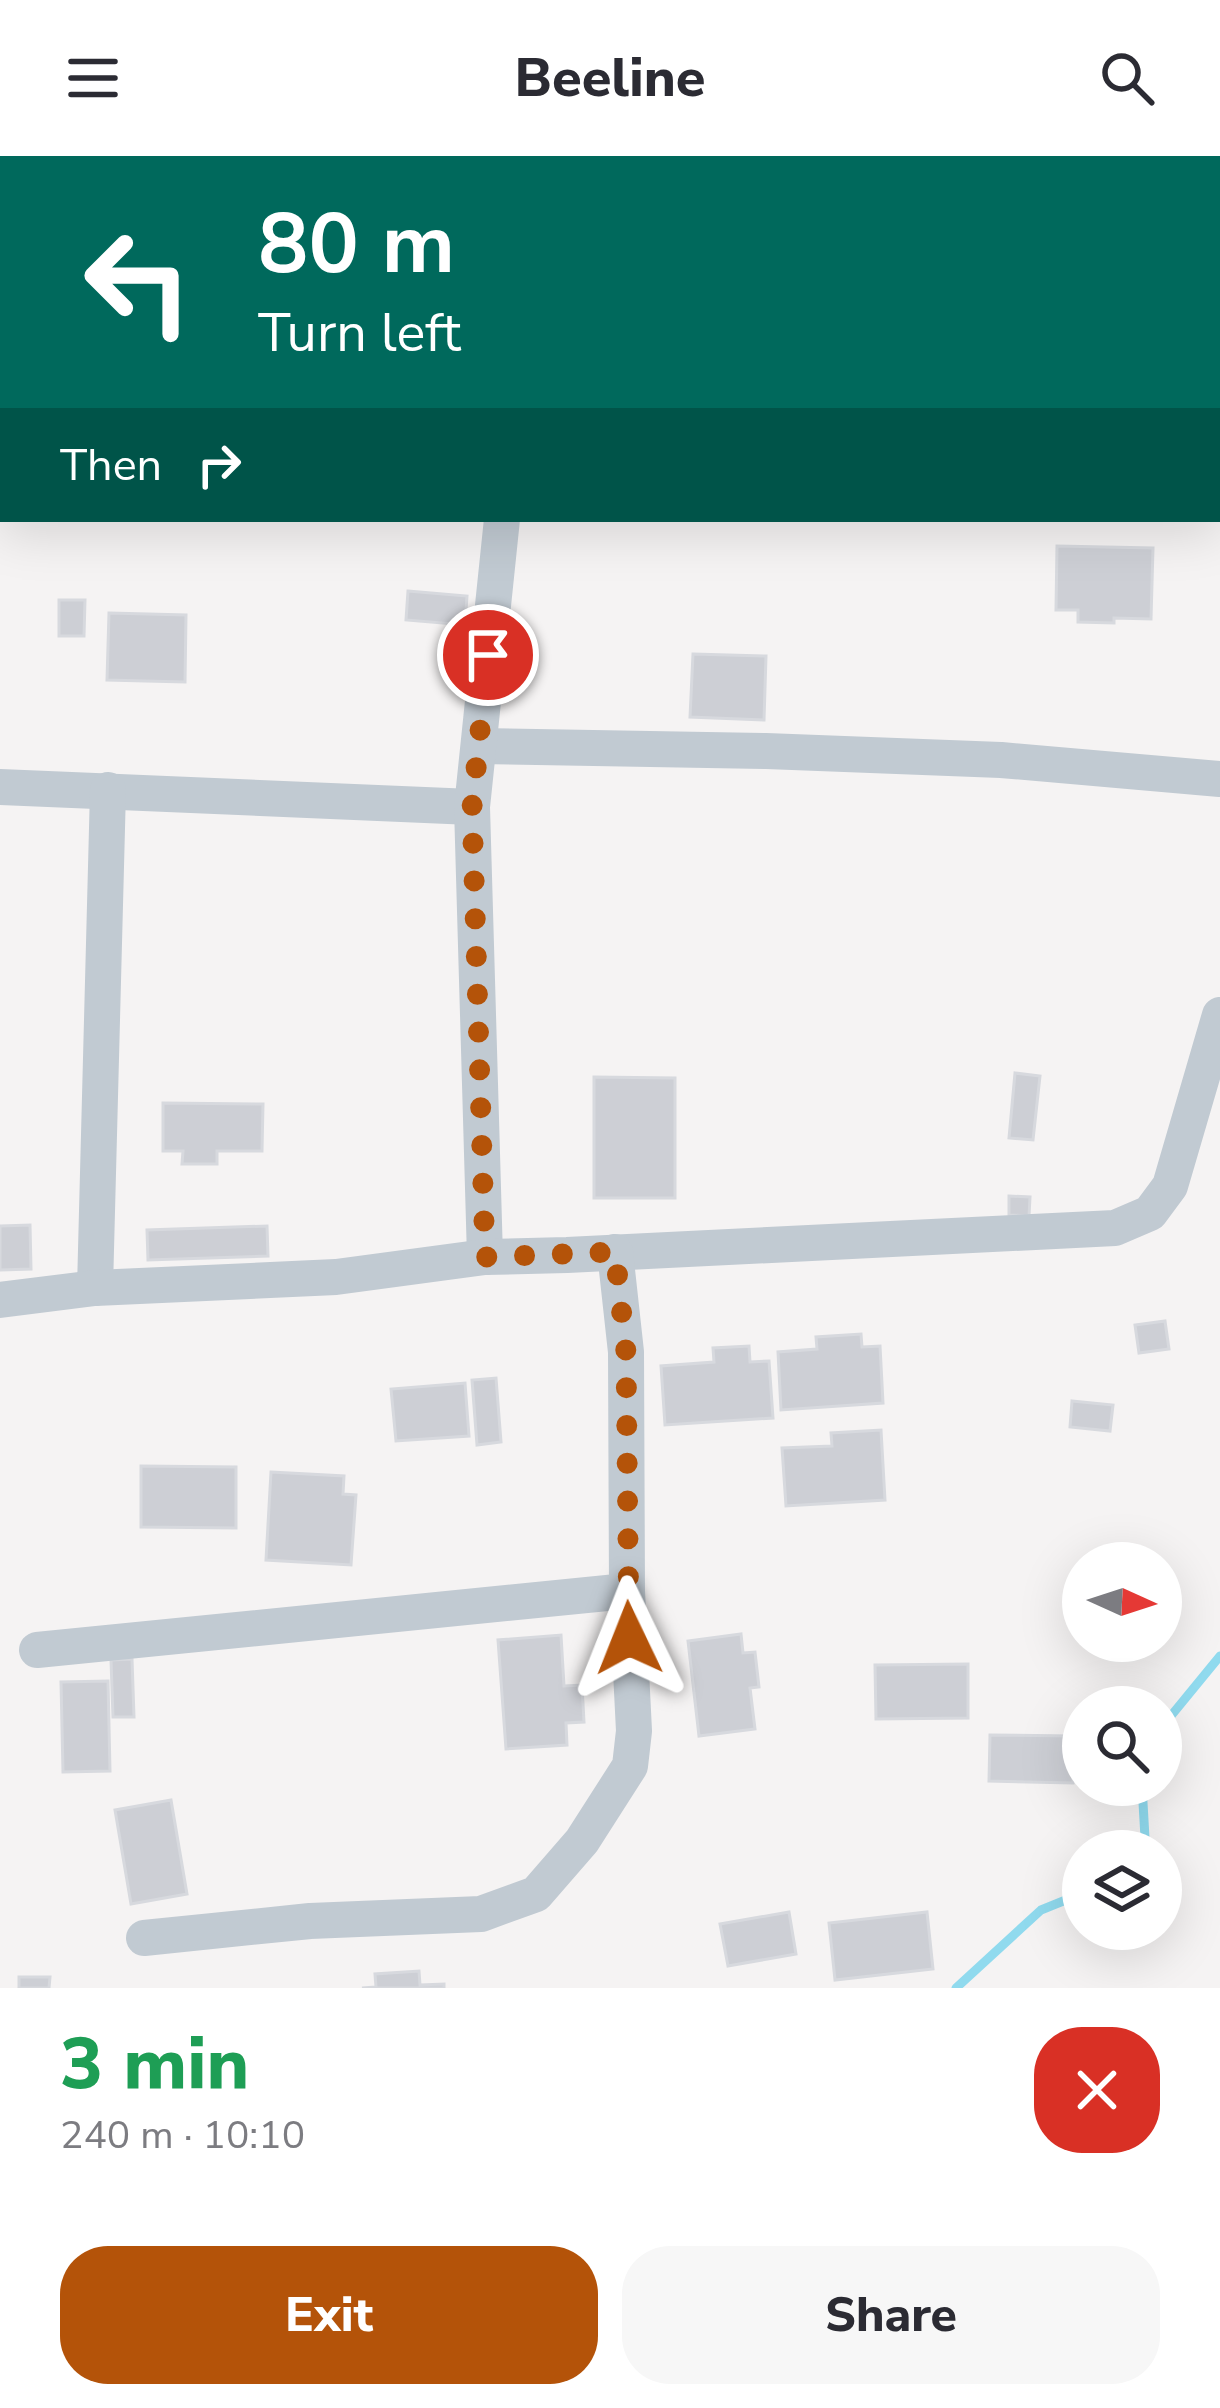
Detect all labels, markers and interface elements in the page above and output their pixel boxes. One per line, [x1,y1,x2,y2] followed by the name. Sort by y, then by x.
[514,41,706,115] text: Beeline
[60,45,126,111] icon: menu
[1094,45,1160,111] icon: search
[258,187,455,302] text: 80 m
[60,204,216,360] icon: left
[258,296,461,370] text: Turn left
[186,432,252,498] icon: right
[60,435,162,496] text: Then
[437,604,539,706] pin
[455,622,521,688] icon: arrive
[1062,1542,1182,1662] north arrow
[1062,1542,1182,1950] map controls
[566,1575,692,1701] position arrow
[1062,1686,1182,1806] button: search
[1062,1830,1182,1950] button: layers
[60,2015,249,2113] text: 3 min
[1034,2027,1160,2153] button: close
[60,2109,305,2162] text: 240 m · 10:10
[60,2246,598,2384] button: Exit
[622,2246,1160,2384] button: Share

